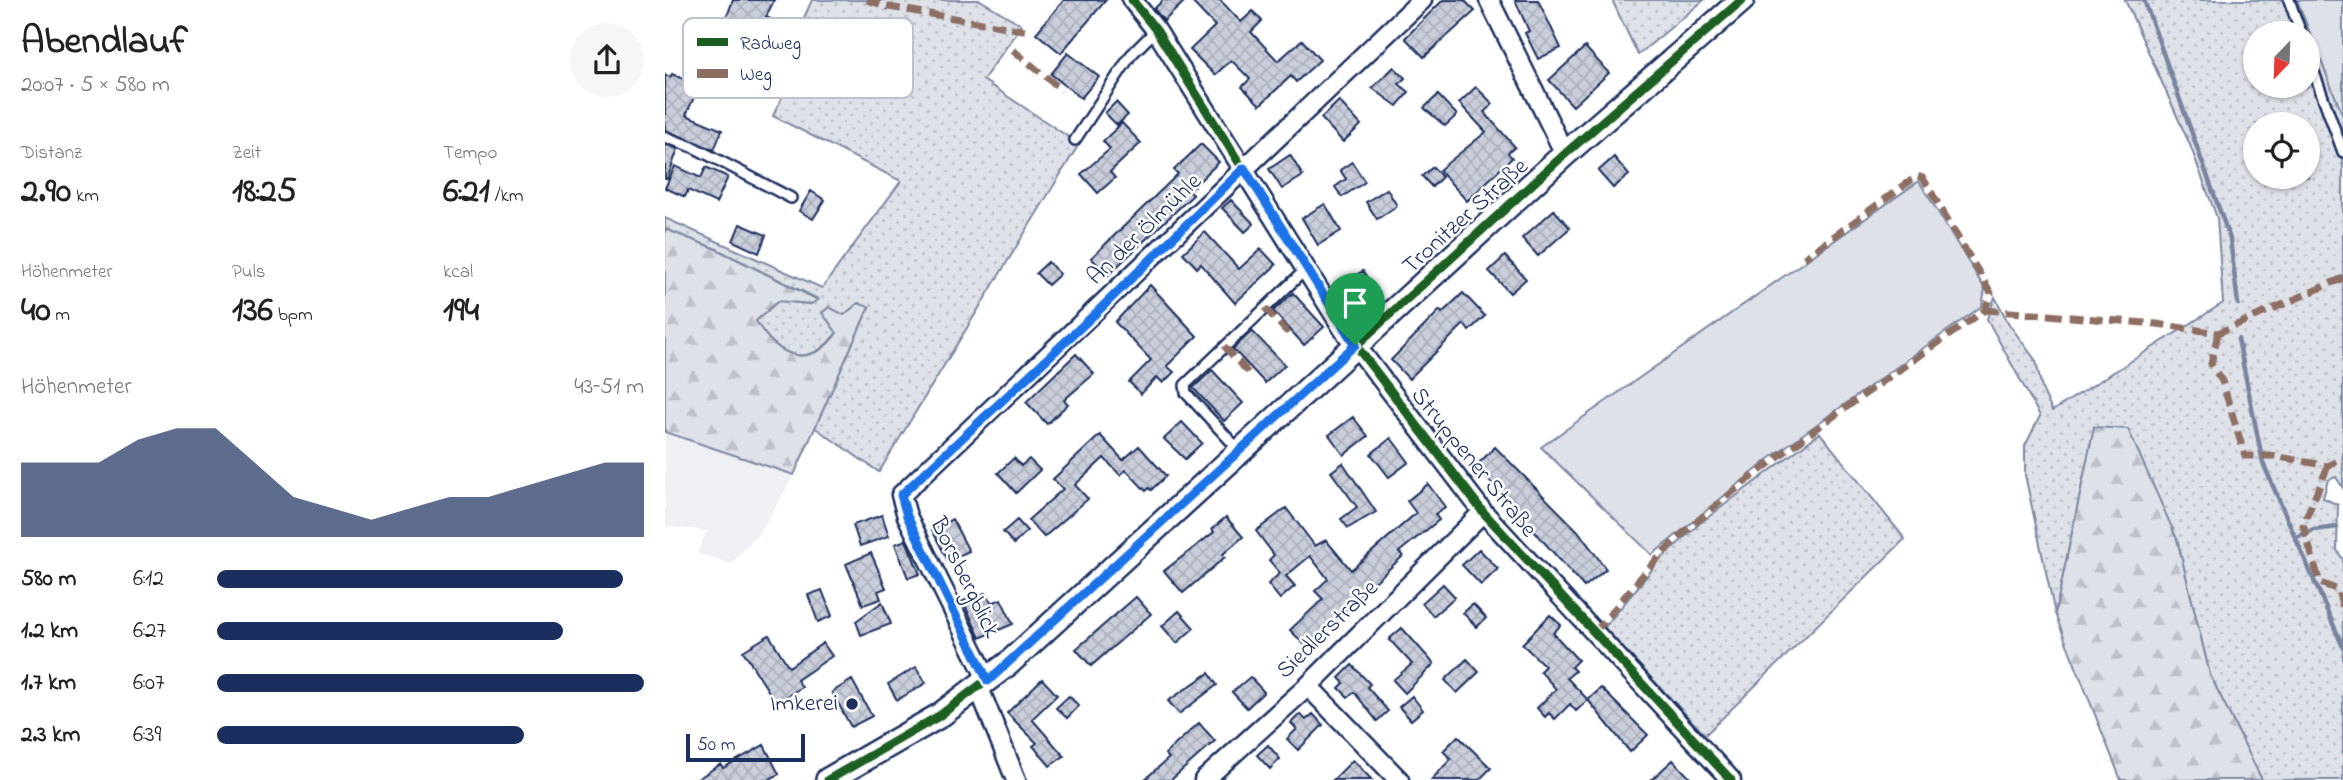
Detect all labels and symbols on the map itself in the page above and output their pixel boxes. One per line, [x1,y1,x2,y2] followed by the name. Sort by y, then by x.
[683,18,913,98] legend
[2243,21,2321,98] north arrow
[740,31,801,60] text: Radweg
[740,62,772,91] text: Weg
[1395,151,1537,283] street label: Tronitzer Straße
[1079,166,1211,294] street label: An der Ölmühle
[1325,273,1385,345] pin
[1401,380,1545,546] street label: Struppener Straße
[919,511,1009,645] street label: Borsbergblick
[1269,572,1387,688] street label: Siedlerstraße
[770,687,838,722] place label: Imkerei
[844,696,860,712] marker: Imkerei
[686,731,805,763] scale bar

